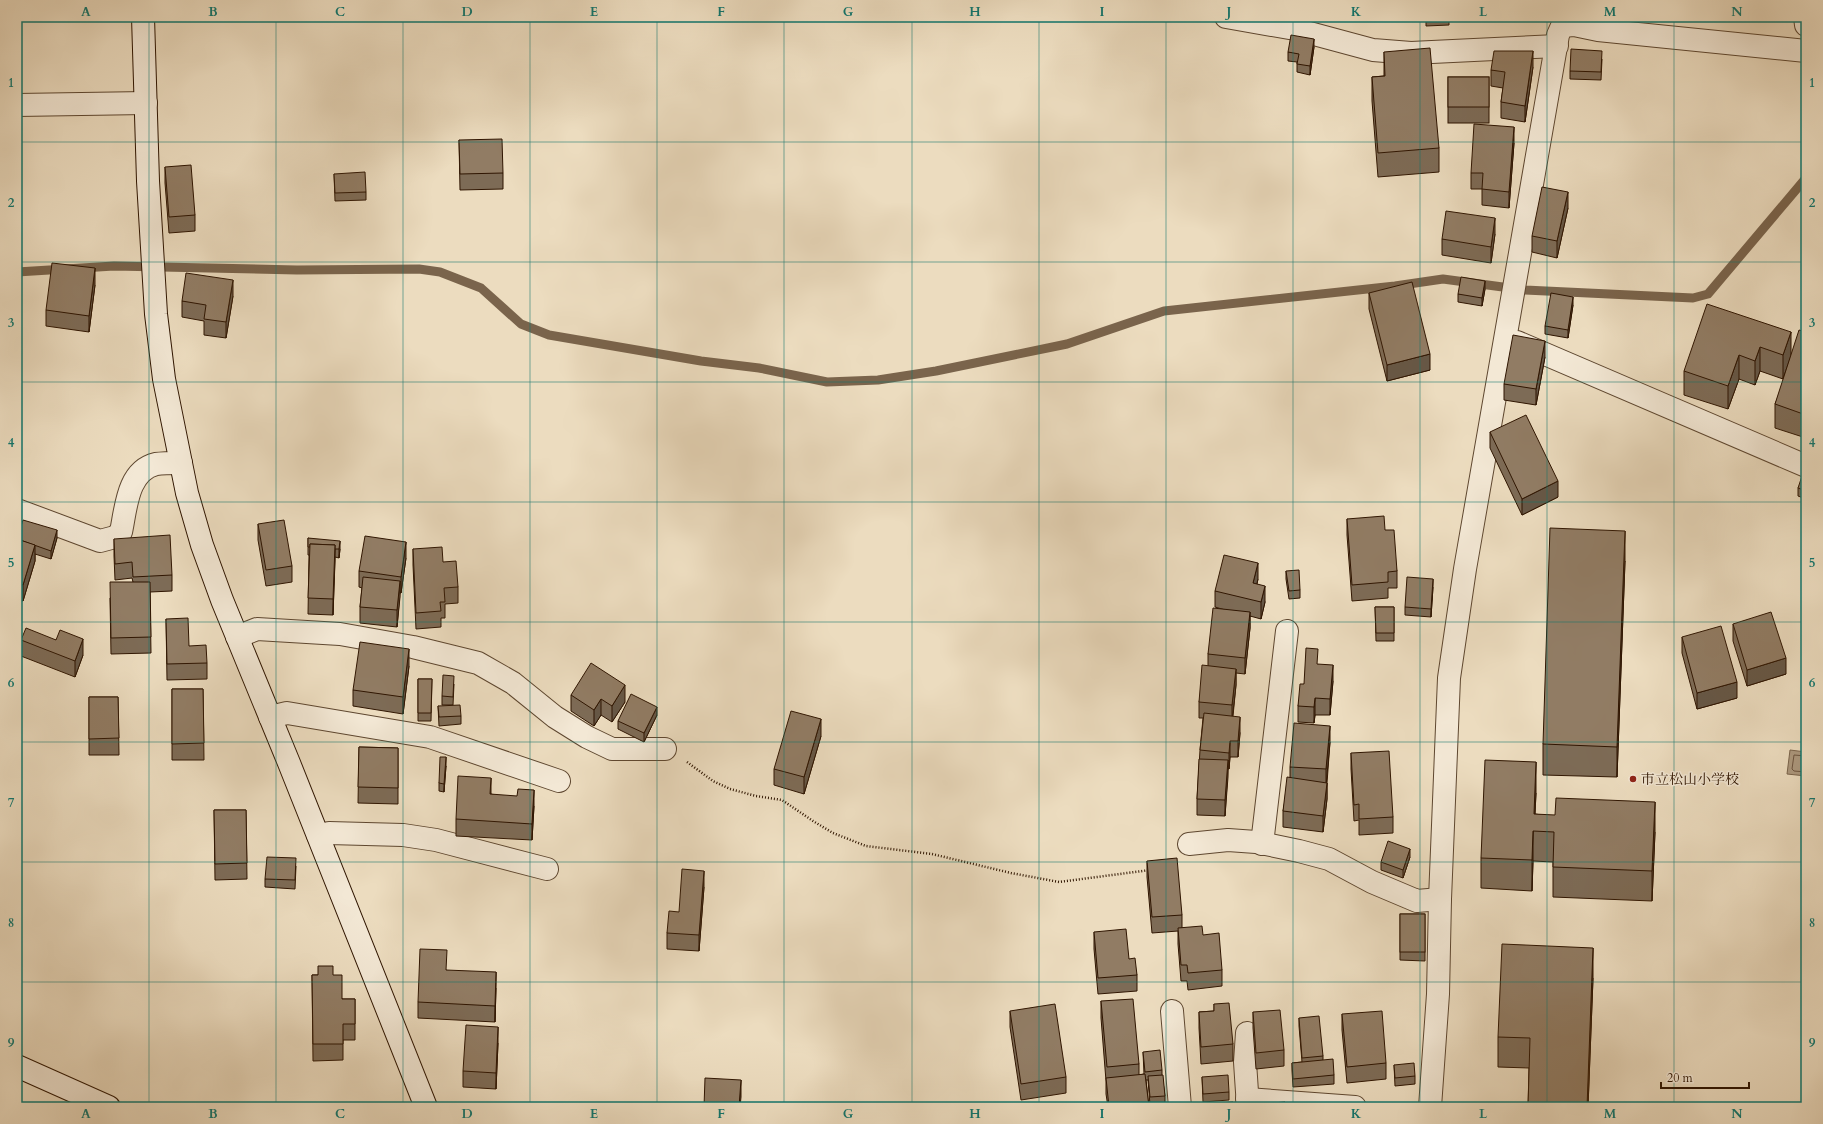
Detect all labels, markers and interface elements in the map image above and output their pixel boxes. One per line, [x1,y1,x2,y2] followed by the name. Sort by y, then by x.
[81,3,91,21] text: A
[208,3,218,21] text: B
[335,3,345,21] text: C
[461,3,473,21] text: D
[590,3,598,21] text: E
[717,3,725,21] text: F
[843,3,854,21] text: G
[969,3,981,21] text: H
[1099,3,1105,21] text: I
[1225,3,1232,21] text: J
[1351,3,1362,21] text: K
[1479,3,1488,21] text: L
[1604,3,1617,21] text: M
[1731,3,1743,21] text: N
[8,74,14,92] text: 1
[1809,74,1815,92] text: 1
[8,194,15,212] text: 2
[1809,194,1816,212] text: 2
[8,314,15,332] text: 3
[1809,314,1816,332] text: 3
[8,434,15,452] text: 4
[1809,434,1816,452] text: 4
[8,554,14,572] text: 5
[1809,554,1815,572] text: 5
[8,674,15,692] text: 6
[1809,674,1816,692] text: 6
[1641,770,1739,789] place label: 市立松山小学校
[1628,774,1638,784] marker: 市立松山小学校
[8,794,15,812] text: 7
[1809,794,1816,812] text: 7
[8,914,14,932] text: 8
[1809,914,1815,932] text: 8
[8,1034,15,1052] text: 9
[1809,1034,1816,1052] text: 9
[1661,1064,1749,1090] scale bar
[1667,1070,1694,1086] text: 20 m
[81,1105,91,1123] text: A
[208,1105,218,1123] text: B
[335,1105,345,1123] text: C
[461,1105,473,1123] text: D
[590,1105,598,1123] text: E
[717,1105,725,1123] text: F
[843,1105,854,1123] text: G
[969,1105,981,1123] text: H
[1099,1105,1105,1123] text: I
[1225,1105,1232,1123] text: J
[1351,1105,1362,1123] text: K
[1479,1105,1488,1123] text: L
[1604,1105,1617,1123] text: M
[1731,1105,1743,1123] text: N

